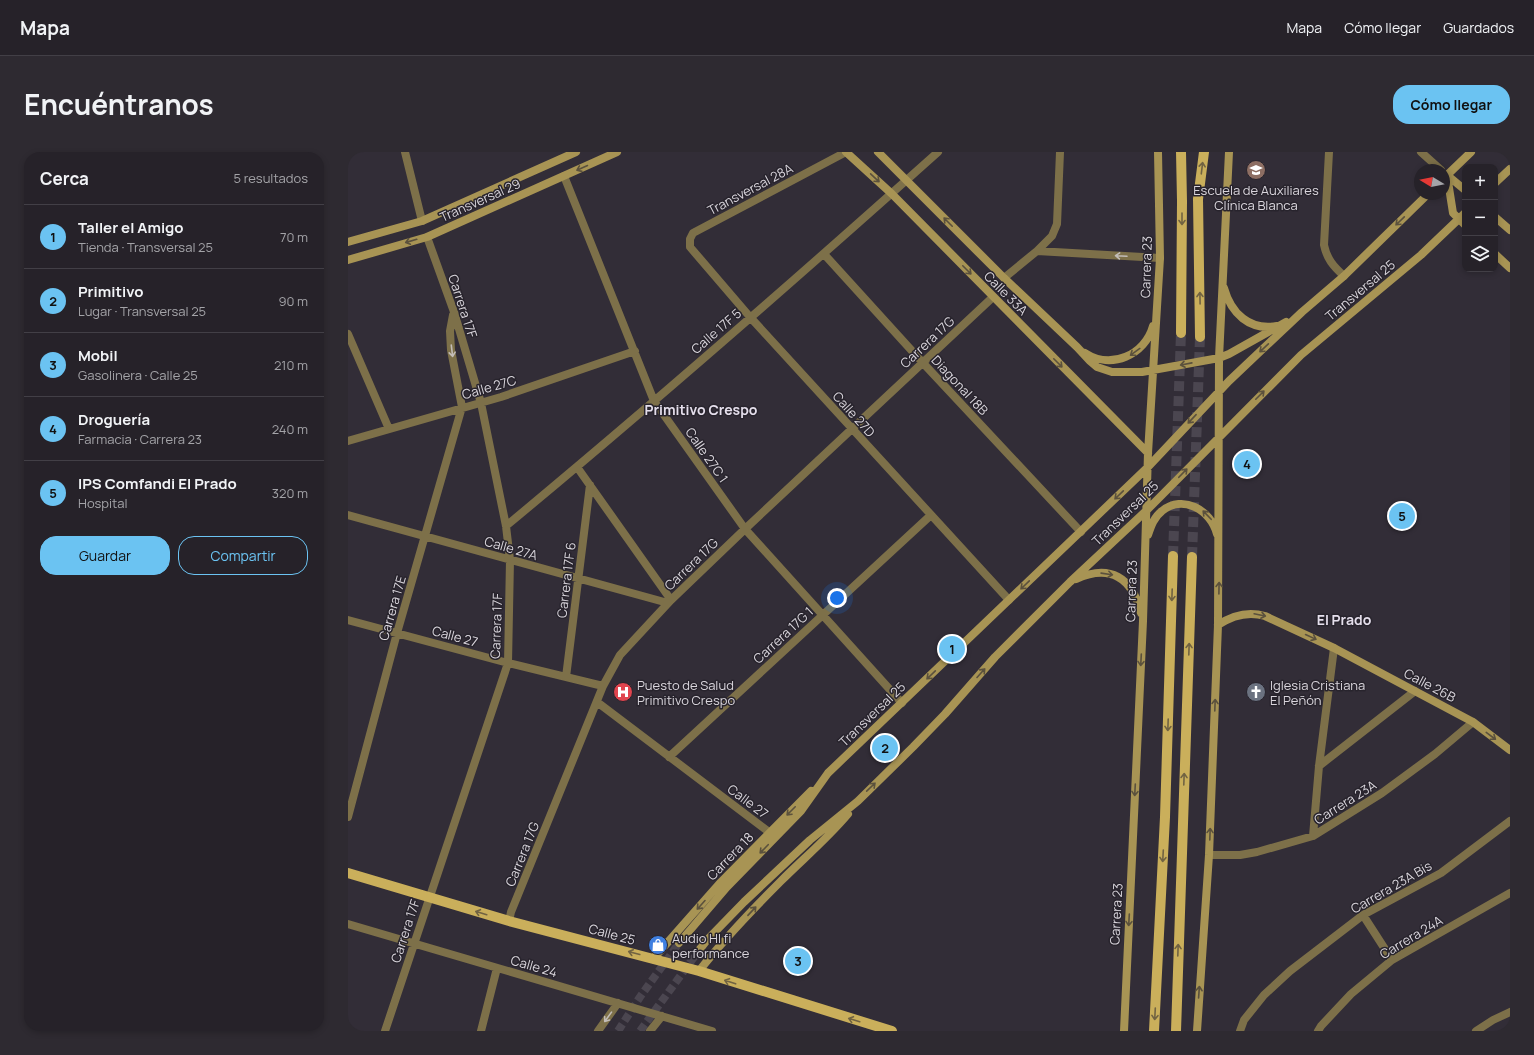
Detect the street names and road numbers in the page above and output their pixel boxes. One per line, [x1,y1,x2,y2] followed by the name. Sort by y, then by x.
[704,159,796,219] street label: Transversal 28A
[437,174,523,226] street label: Transversal 29
[1136,236,1156,298] street label: Carrera 23
[1321,255,1399,325] street label: Transversal 25
[980,267,1032,319] street label: Calle 33A
[444,272,482,340] street label: Carrera 17F
[687,304,745,358] street label: Calle 17F 5
[896,312,958,372] street label: Carrera 17G
[928,351,992,419] street label: Diagonal 18B
[460,371,518,403] street label: Calle 27C
[829,387,879,441] street label: Calle 27D
[681,424,733,486] street label: Calle 27C 1
[1088,477,1162,549] street label: Transversal 25
[482,532,540,564] street label: Calle 27A
[660,534,722,594] street label: Carrera 17G
[552,541,580,619] street label: Carrera 17F 6
[1121,560,1141,622] street label: Carrera 23
[374,573,410,643] street label: Carrera 17E
[486,592,506,659] street label: Carrera 17F
[749,602,817,668] street label: Carrera 17G 1
[430,621,480,651] street label: Calle 27
[1401,664,1459,706] street label: Calle 26B
[836,679,908,749] street label: Transversal 25
[1310,776,1380,828] street label: Carrera 23A
[724,780,772,822] street label: Calle 27
[501,819,543,889] street label: Carrera 17G
[703,828,757,884] street label: Carrera 18
[1347,856,1435,918] street label: Carrera 23A Bis
[1105,882,1127,946] street label: Carrera 23
[386,897,424,965] street label: Carrera 17F
[1376,911,1446,963] street label: Carrera 24A
[587,919,637,949] street label: Calle 25
[509,951,560,981] street label: Calle 24

